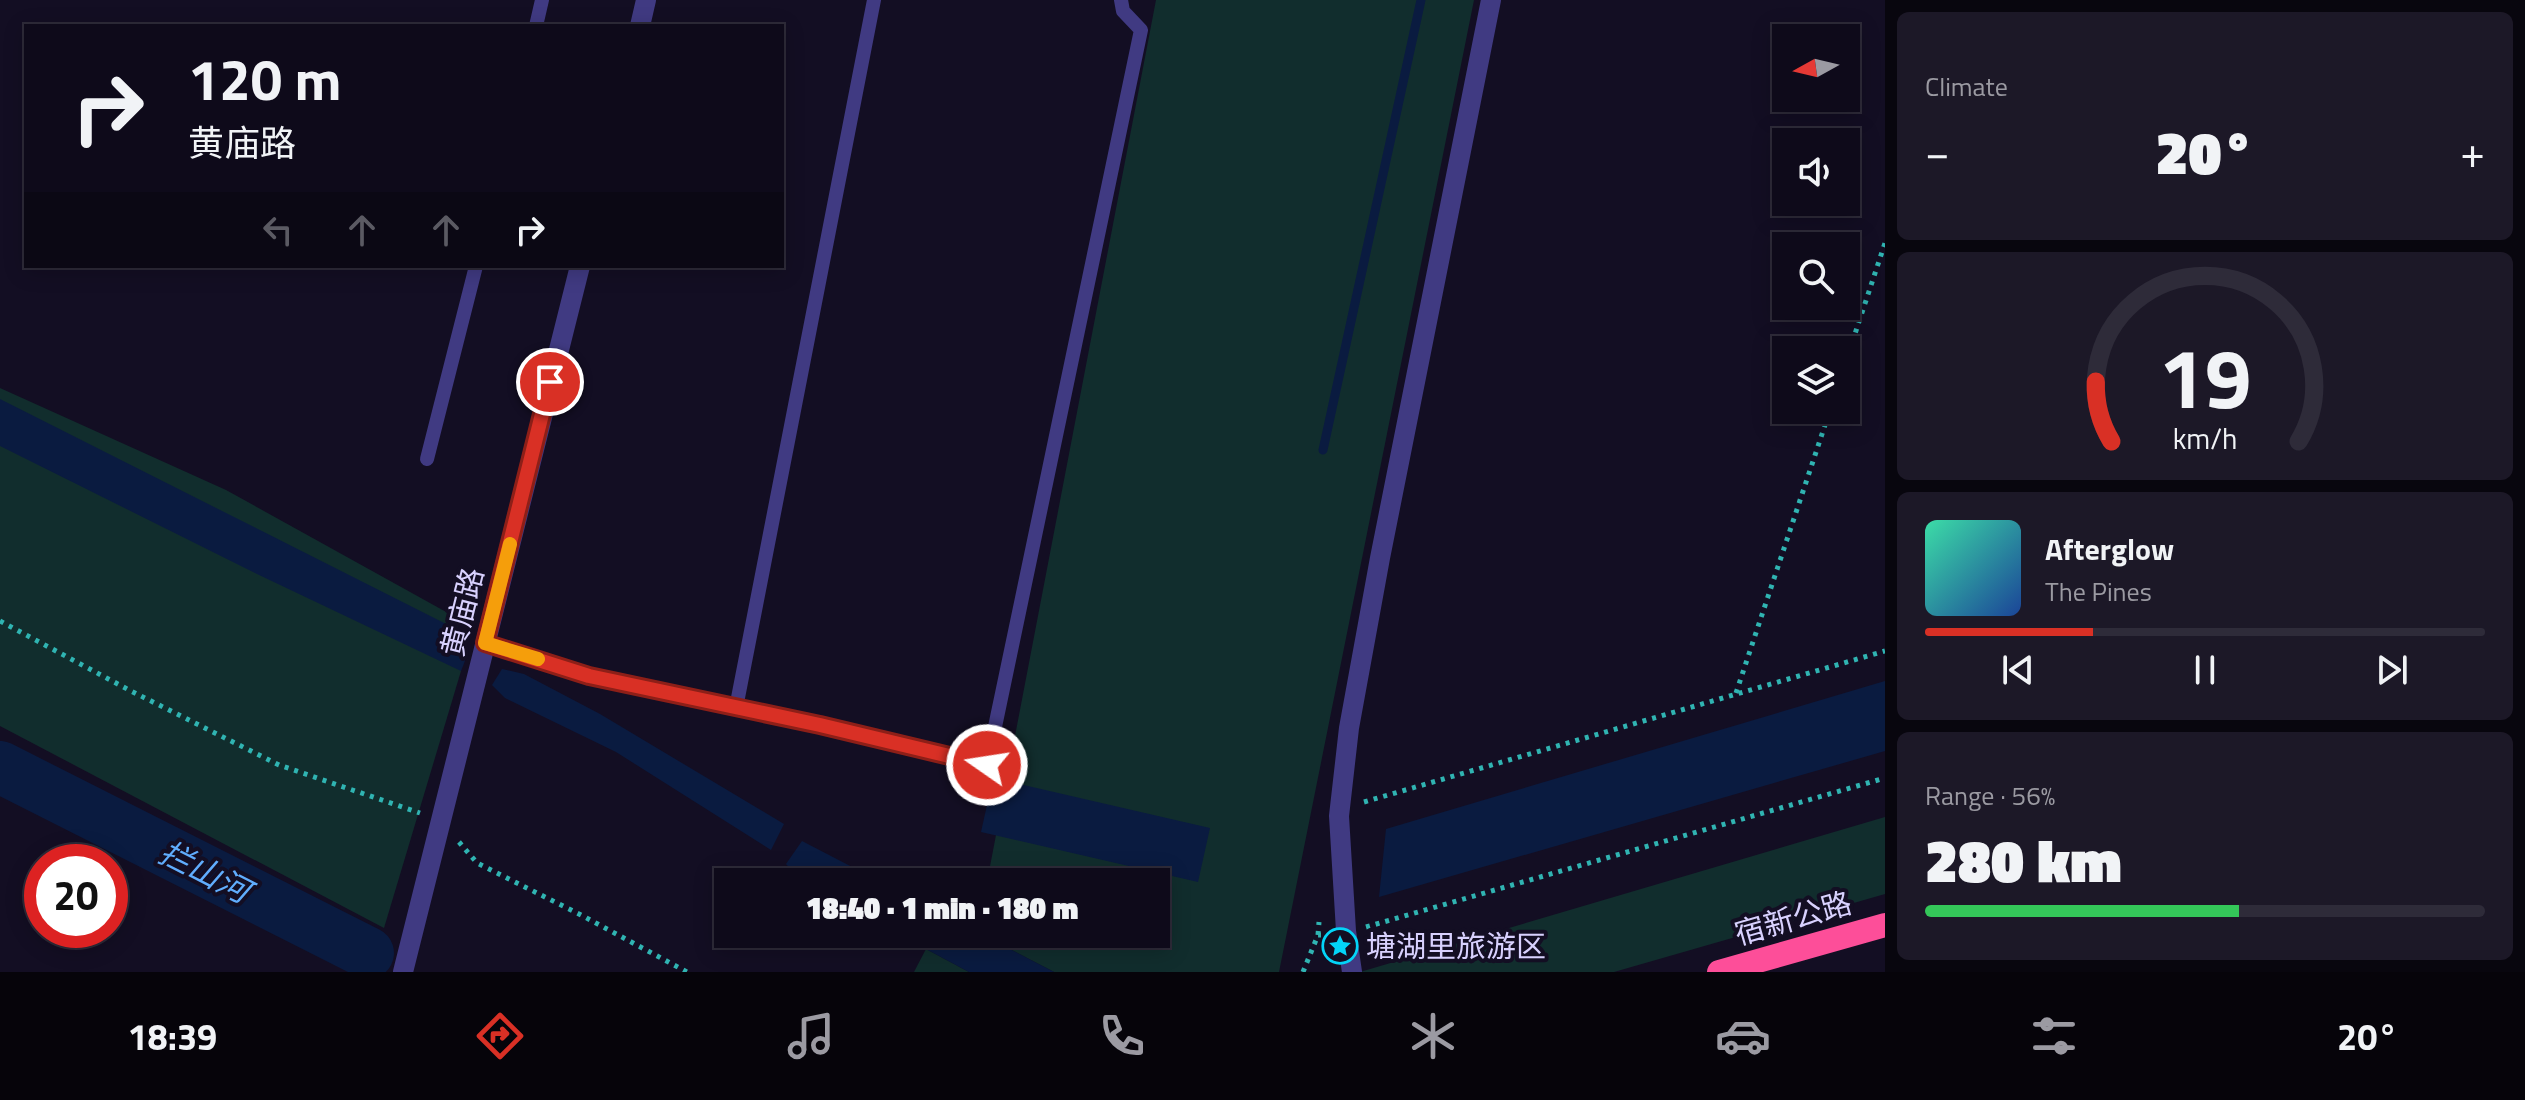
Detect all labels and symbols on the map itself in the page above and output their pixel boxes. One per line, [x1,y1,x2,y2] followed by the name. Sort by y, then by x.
[1772,24,1860,112] north arrow
[516,348,584,416] pin
[429,563,495,661] street label: 黄庙路
[945,723,1029,807] position arrow
[151,828,264,917] water label: 拦山河
[24,844,128,948] speed limit sign: 20
[1729,879,1857,957] street label: 宿新公路
[1366,923,1546,969] place label: 塘湖里旅游区
[1321,927,1359,965] place icon: 塘湖里旅游区

